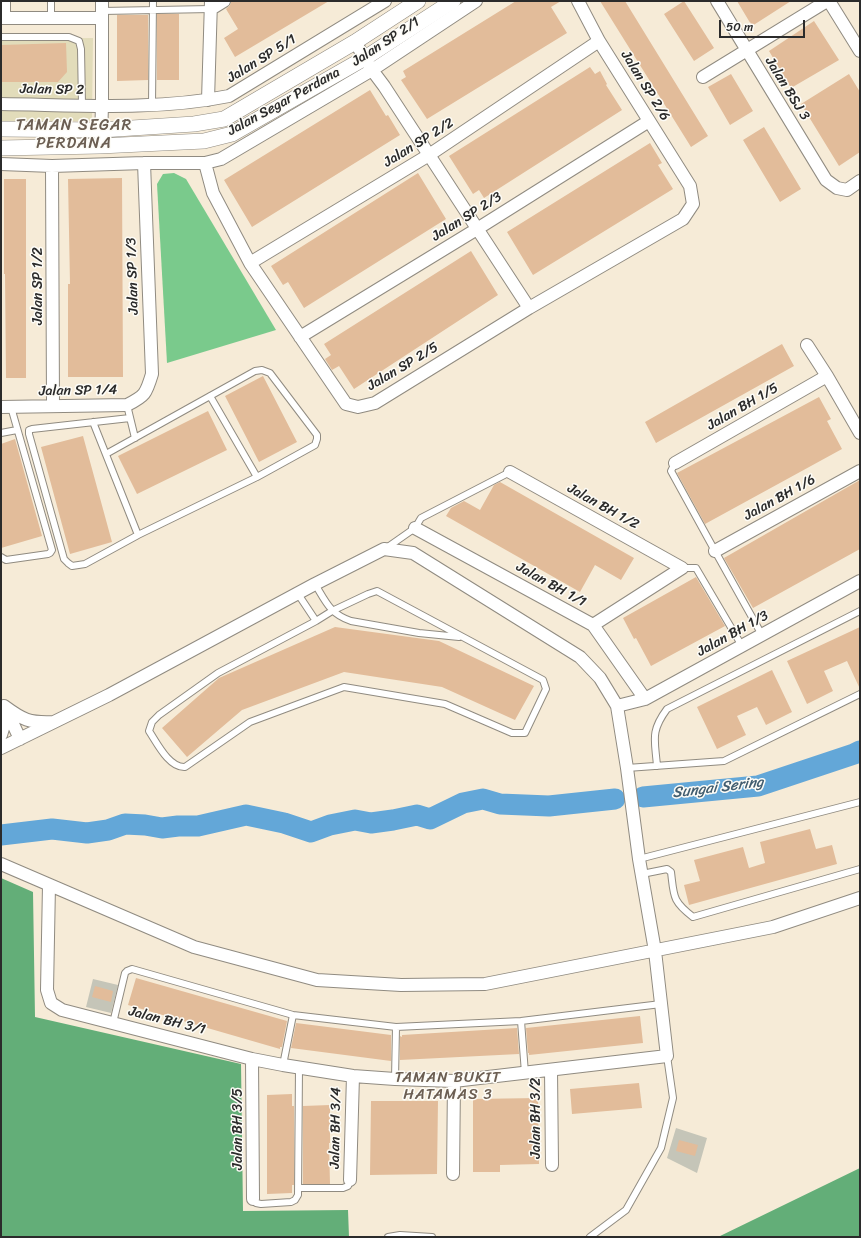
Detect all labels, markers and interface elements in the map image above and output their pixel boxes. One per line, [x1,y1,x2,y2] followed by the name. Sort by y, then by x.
[721,12,807,38] scale bar
[349,14,423,70] street label: Jalan SP 2/1
[726,16,753,38] text: 50 m
[224,31,300,87] street label: Jalan SP 5/1
[617,48,673,124] street label: Jalan SP 2/6
[761,54,813,124] street label: Jalan BSJ 3
[225,64,343,140] street label: Jalan Segar Perdana
[20,81,84,99] street label: Jalan SP 2
[381,115,457,171] street label: Jalan SP 2/2
[16,116,132,154] district label: TAMAN SEGAR PERDANA
[429,189,505,245] street label: Jalan SP 2/3
[123,237,143,315] street label: Jalan SP 1/3
[30,247,46,325] street label: Jalan SP 1/2
[364,339,442,395] street label: Jalan SP 2/5
[704,380,782,434] street label: Jalan BH 1/5
[39,382,117,400] street label: Jalan SP 1/4
[741,471,819,525] street label: Jalan BH 1/6
[564,480,642,534] street label: Jalan BH 1/2
[513,559,589,611] street label: Jalan BH 1/1
[694,608,772,660] street label: Jalan BH 1/3
[671,773,765,803] water label: Sungai Sering
[127,1003,207,1039] street label: Jalan BH 3/1
[396,1069,500,1104] district label: TAMAN BUKIT HATAMAS 3
[528,1078,544,1158] street label: Jalan BH 3/2
[327,1087,345,1169] street label: Jalan BH 3/4
[230,1088,246,1170] street label: Jalan BH 3/5

